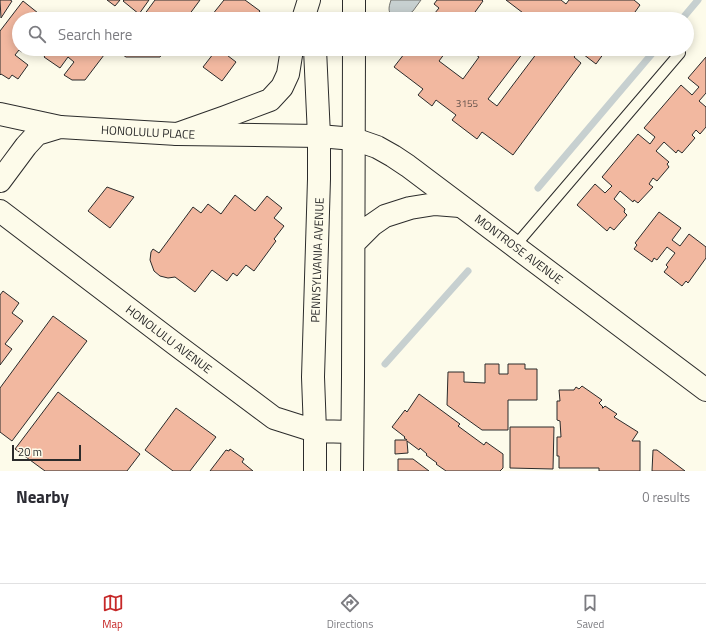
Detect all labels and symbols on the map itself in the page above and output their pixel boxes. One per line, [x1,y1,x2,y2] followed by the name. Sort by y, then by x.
[456,96,479,111] house number: 3155
[100,120,196,144] street label: HONOLULU PLACE
[305,197,329,323] street label: PENNSYLVANIA AVENUE
[471,209,568,289] street label: MONTROSE AVENUE
[122,300,217,378] street label: HONOLULU AVENUE
[12,443,81,462] scale bar

